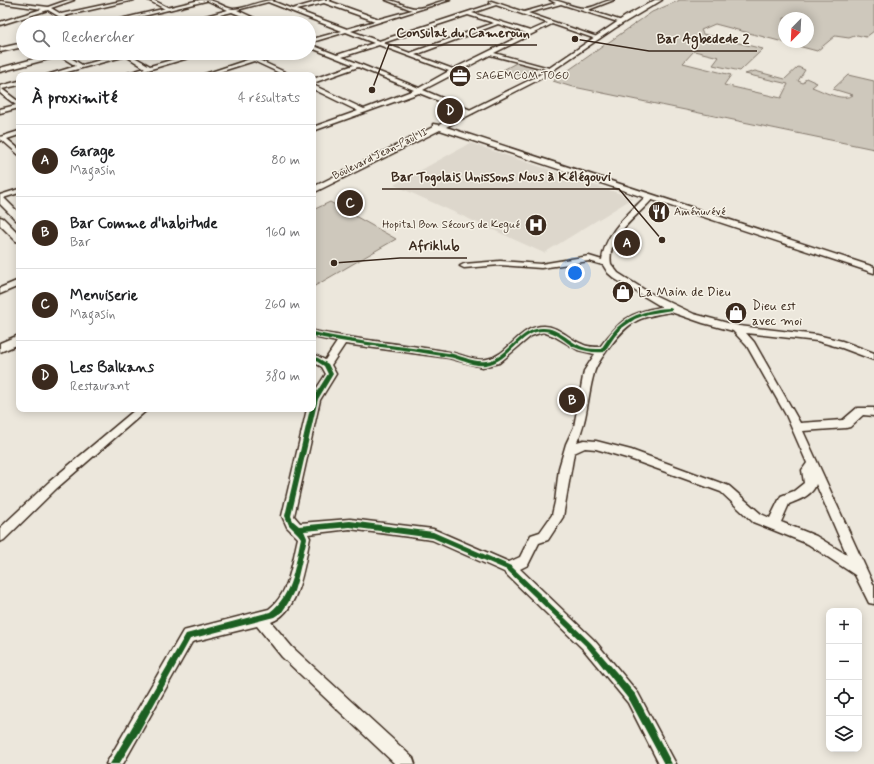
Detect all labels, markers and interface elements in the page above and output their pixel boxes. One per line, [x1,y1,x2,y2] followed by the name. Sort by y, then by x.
[778,12,814,48] north arrow
[16,16,316,60] search box
[389,19,537,45] callout: Consulat du Cameroun
[396,24,530,42] text: Consulat du Cameroun
[649,25,757,51] callout: Bar Agbedede 2
[30,27,52,49] icon: search
[62,28,135,48] text: Rechercher
[657,30,749,50] text: Bar Agbedede 2
[447,63,473,89] office icon: SAGEMCOM TOGO
[476,69,569,83] place label: SAGEMCOM TOGO
[32,87,117,109] text: À proximité
[238,90,300,107] text: 4 résultats
[437,96,463,126] pin: D
[330,125,430,183] street label: Boulevard Jean-Paul II
[70,142,115,162] text: Garage
[41,152,49,169] text: A
[271,152,300,169] text: 80 m
[70,162,115,179] text: Magasin
[382,163,619,189] callout: Bar Togolais Unissons Nous à Kélégouvi
[391,168,611,187] text: Bar Togolais Unissons Nous à Kélégouvi
[337,188,363,218] pin: C
[646,199,672,225] restaurant icon: Aménuvévé
[674,205,726,219] place label: Aménuvévé
[523,212,549,238] hospital icon: Hopital Bon Sécours de Kegué
[70,214,218,234] text: Bar Comme d'habitude
[382,218,520,233] place label: Hopital Bon Sécours de Kegué
[41,224,49,241] text: B
[265,224,300,241] text: 160 m
[614,228,640,258] pin: A
[400,232,467,258] callout: Afriklub
[70,234,90,251] text: Bar
[409,237,459,255] text: Afriklub
[565,263,585,283] your location
[610,279,636,305] shop icon: La Main de Dieu
[638,284,731,301] place label: La Main de Dieu
[70,286,138,306] text: Menuiserie
[40,296,50,313] text: C
[265,296,300,313] text: 260 m
[752,298,802,330] place label: Dieu est avec moi
[723,300,749,326] shop icon: Dieu est avec moi
[70,306,115,323] text: Magasin
[70,358,154,378] text: Les Balkans
[41,368,49,385] text: D
[265,368,300,385] text: 380 m
[70,378,130,395] text: Restaurant
[559,385,585,415] pin: B
[826,608,862,752] map controls
[826,608,862,644] button: +
[826,644,862,680] button: −
[826,680,862,716] button: locate
[826,716,862,752] button: layers

